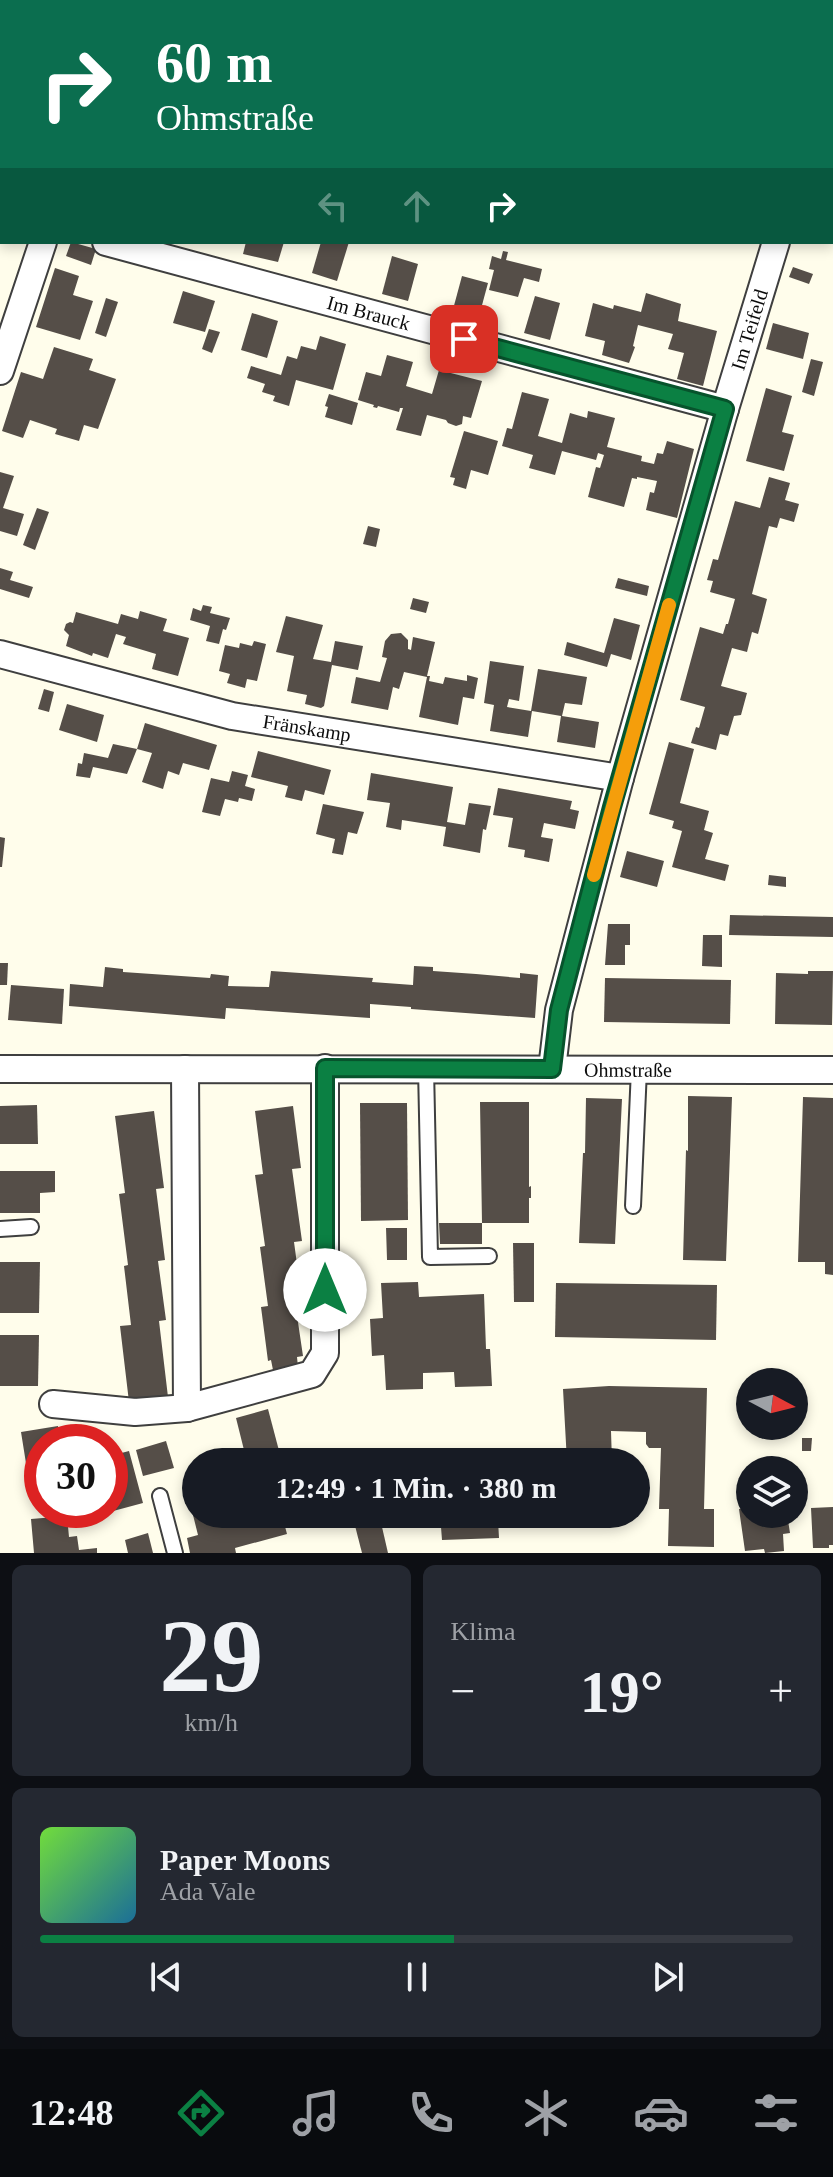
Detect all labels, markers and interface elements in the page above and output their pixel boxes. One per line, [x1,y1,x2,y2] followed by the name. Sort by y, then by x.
[24,32,128,136] icon: right
[156,32,273,94] text: 60 m
[156,98,314,138] text: Ohmstraße
[311,184,355,228] icon: left
[395,184,439,228] icon: ahead
[479,184,523,228] icon: right
[727,287,772,373] street label: Im Teifeld
[325,291,413,335] street label: Im Brauck
[430,305,498,373] pin
[442,317,486,361] icon: arrive
[261,710,353,747] street label: Fränskamp
[584,1059,672,1081] street label: Ohmstraße
[283,1248,367,1332] position arrow
[736,1368,808,1440] north arrow
[736,1368,808,1528] map controls
[24,1424,128,1528] speed limit sign: 30
[736,1456,808,1528] button: layers
[276,1471,556,1504] text: 12:49 · 1 Min. · 380 m
[159,1598,263,1713] text: 29
[451,1617,516,1646] text: Klima
[580,1659,664,1725] text: 19°
[451,1667,475,1716] text: −
[768,1667,793,1716] text: +
[185,1708,238,1737] text: km/h
[160,1843,330,1876] text: Paper Moons
[160,1877,256,1906] text: Ada Vale
[144,1955,188,1999] icon: previous
[395,1955,439,1999] icon: pause
[646,1955,690,1999] icon: next
[173,2085,229,2141] icon: directions
[288,2085,344,2141] icon: music
[403,2085,459,2141] icon: phone
[518,2085,574,2141] icon: climate
[633,2085,689,2141] icon: car
[748,2085,804,2141] icon: filters
[30,2093,114,2133] text: 12:48

